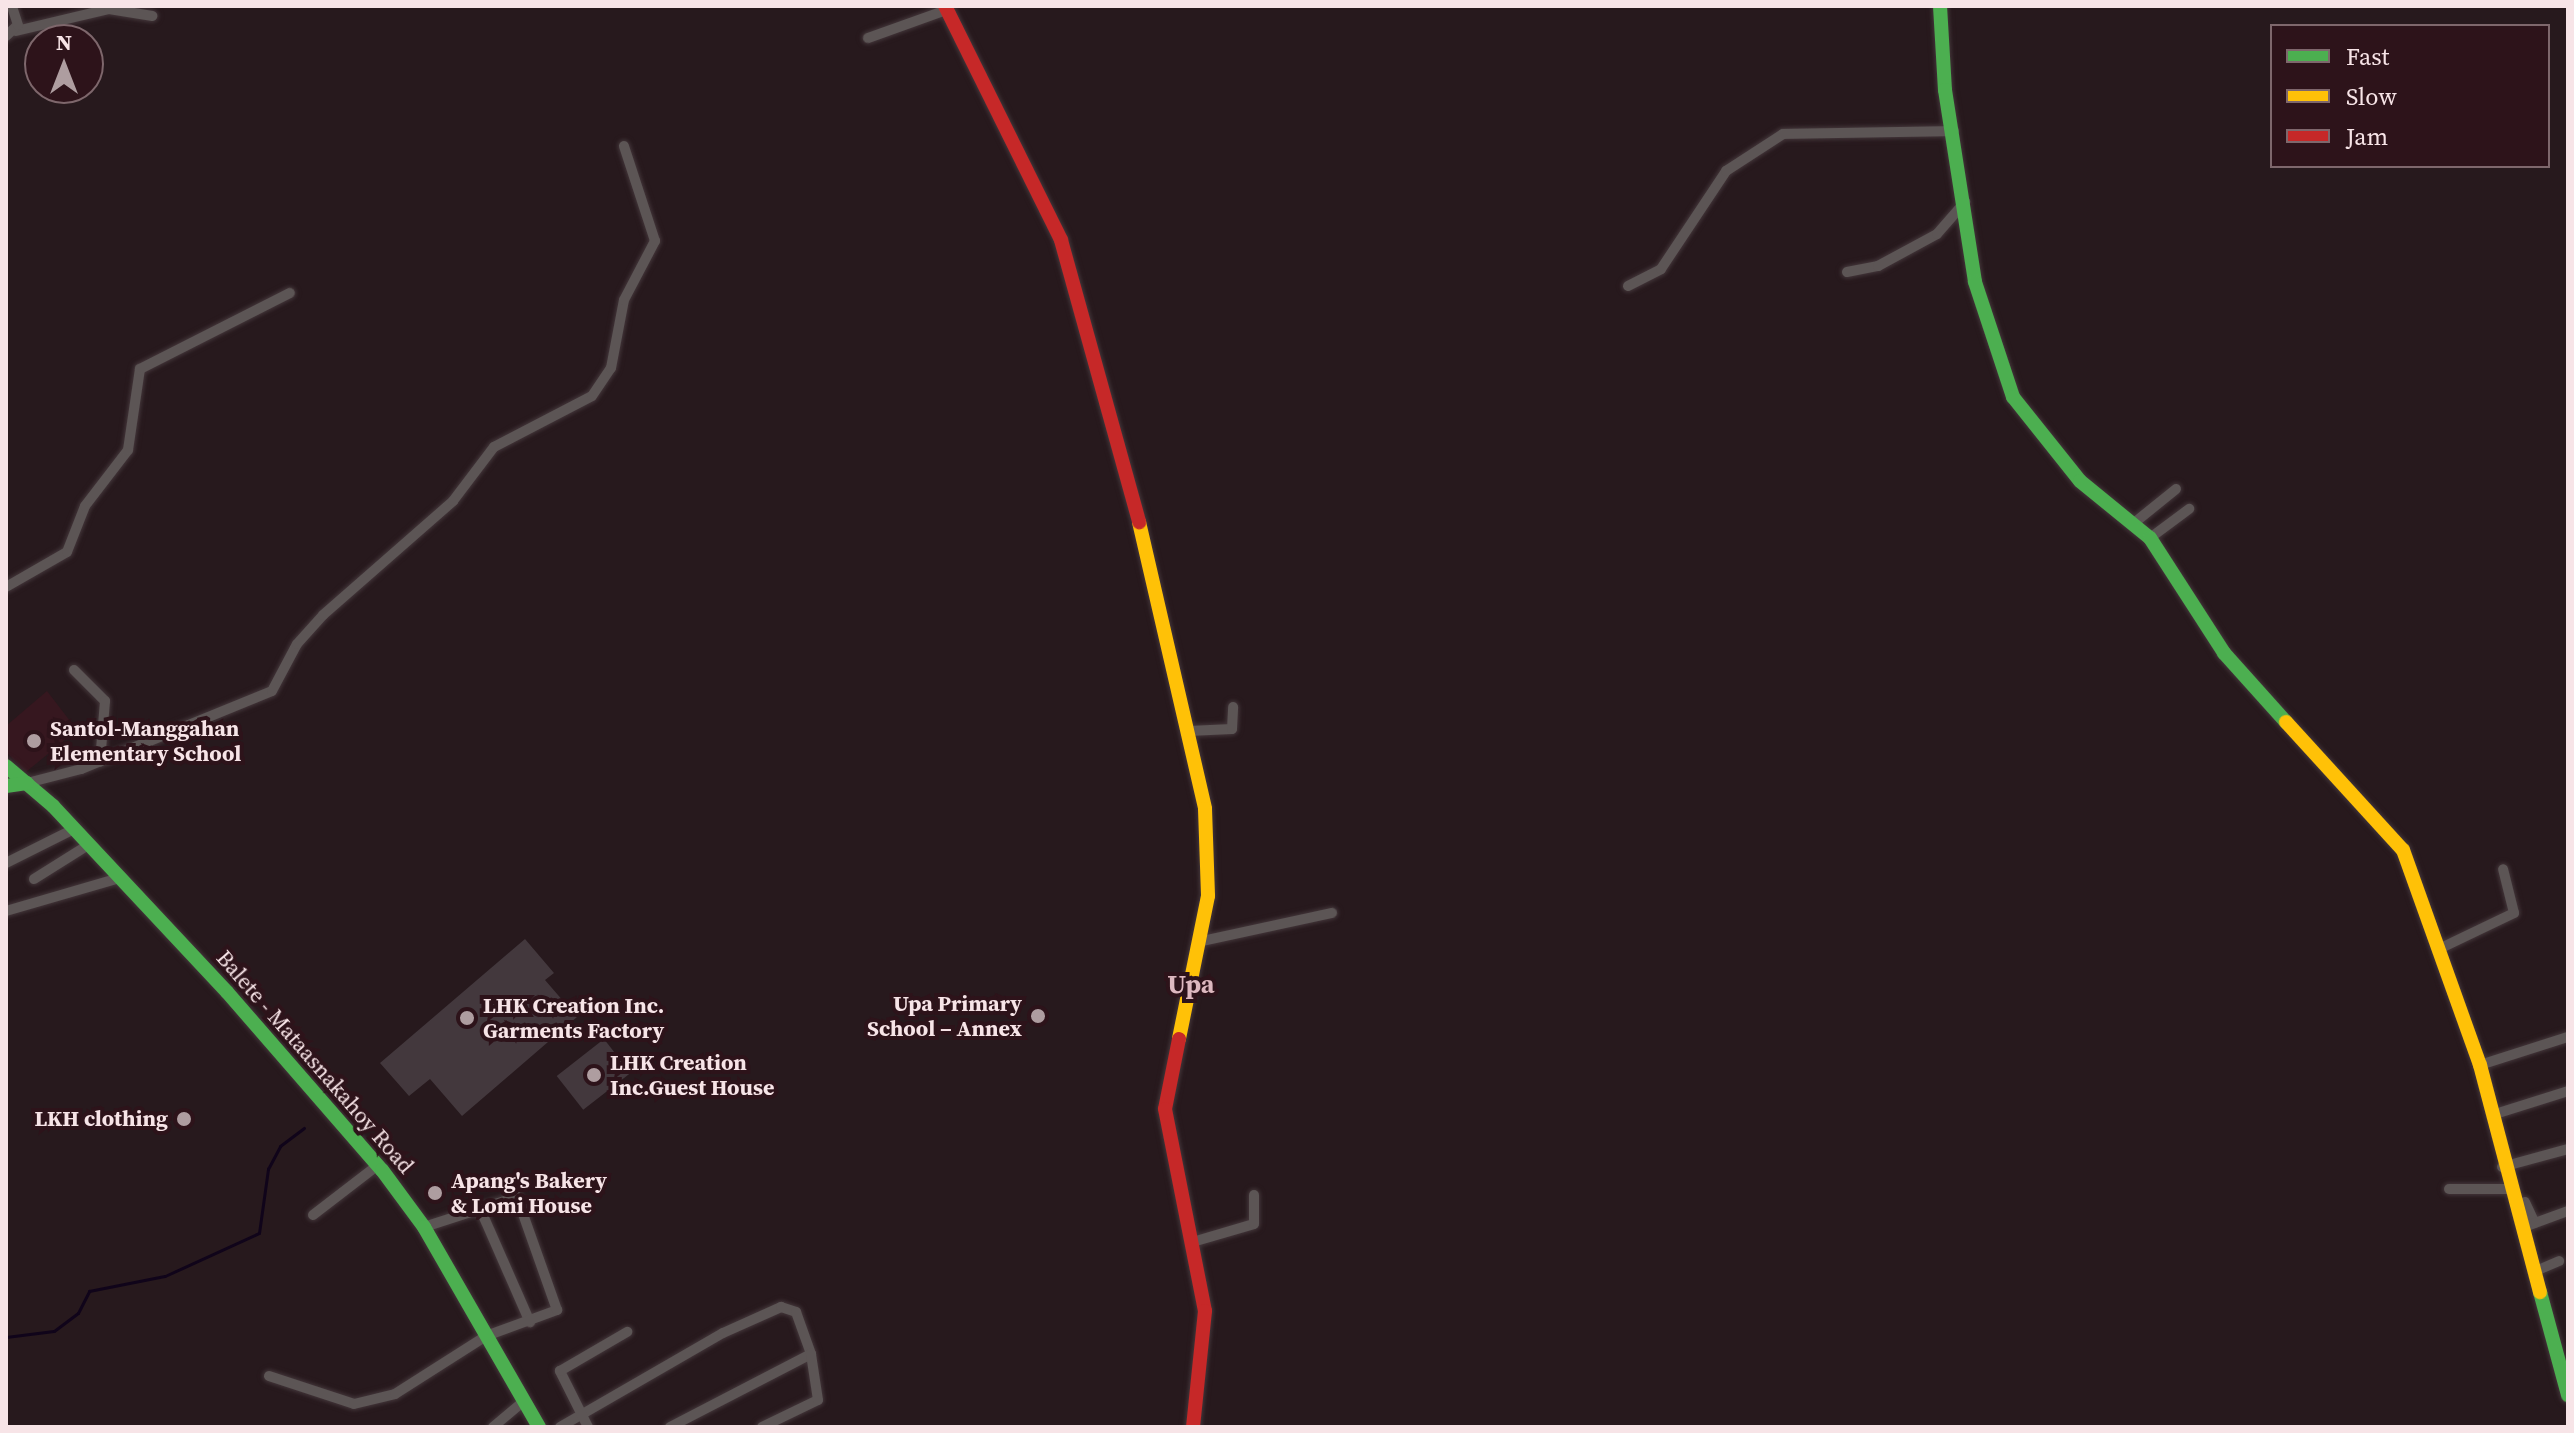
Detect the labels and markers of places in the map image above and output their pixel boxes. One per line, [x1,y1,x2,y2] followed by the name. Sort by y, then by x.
[50,715,241,766] place label: Santol-Manggahan Elementary School
[25,732,43,750] marker: Santol-Manggahan Elementary School
[867,990,1022,1042] place label: Upa Primary School – Annex
[483,992,664,1044] place label: LHK Creation Inc. Garments Factory
[1029,1007,1047,1025] marker: Upa Primary School – Annex
[458,1009,476,1027] marker: LHK Creation Inc. Garments Factory
[610,1049,774,1100] place label: LHK Creation Inc.Guest House
[585,1066,603,1084] marker: LHK Creation Inc.Guest House
[34,1106,168,1132] place label: LKH clothing
[175,1110,193,1128] marker: LKH clothing
[451,1167,607,1218] place label: Apang's Bakery & Lomi House
[426,1184,444,1202] marker: Apang's Bakery & Lomi House

